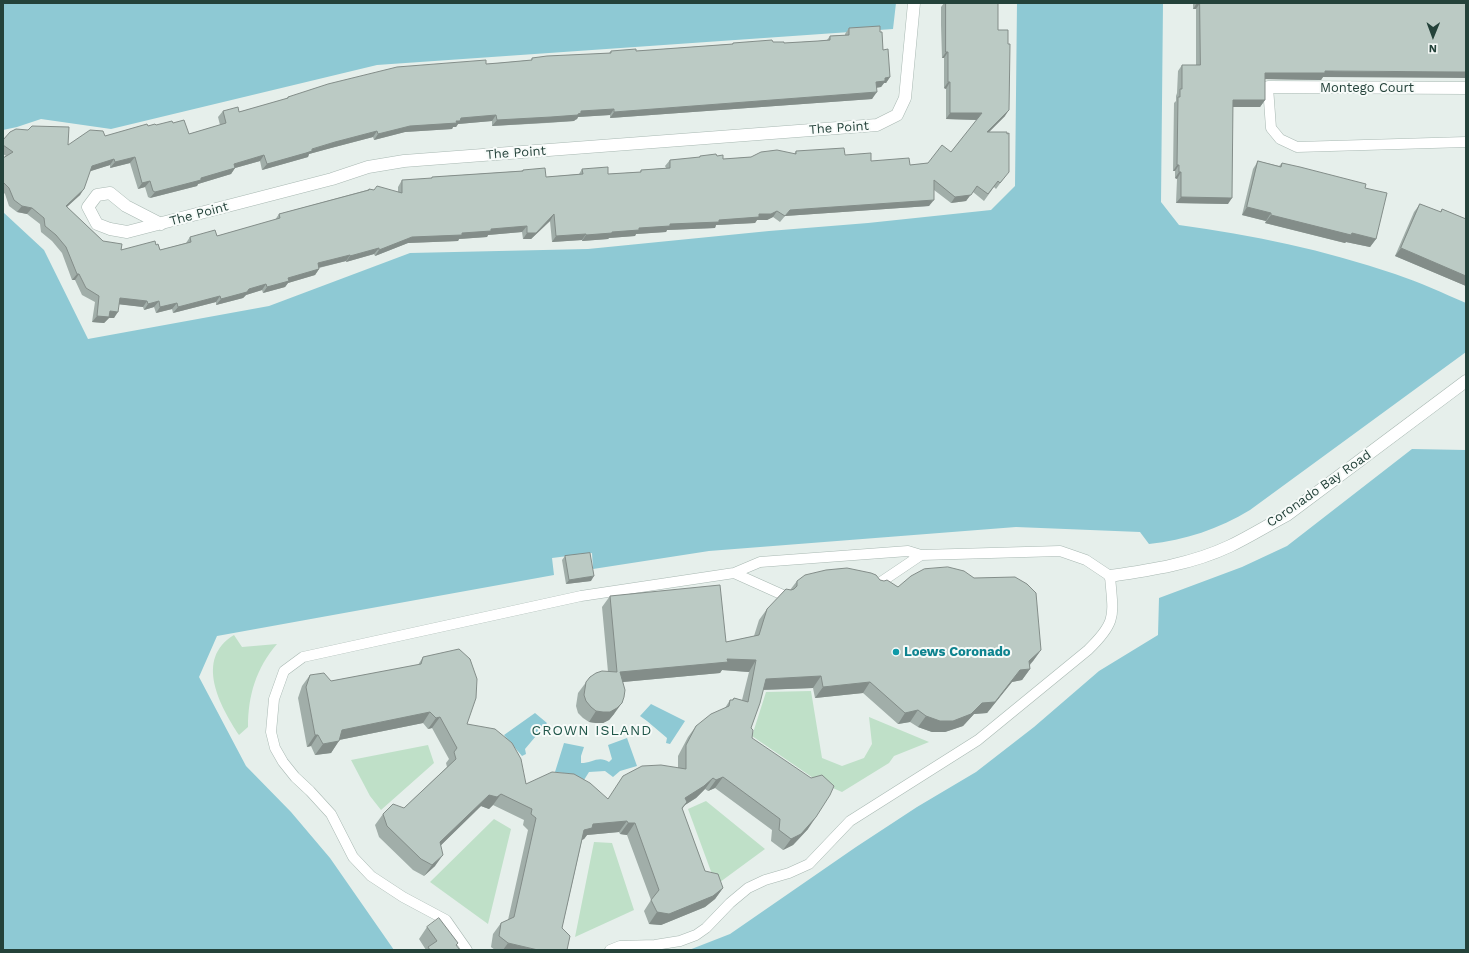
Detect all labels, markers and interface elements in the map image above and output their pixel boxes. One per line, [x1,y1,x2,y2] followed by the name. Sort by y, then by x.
[1413,16,1453,56] north arrow
[1429,42,1437,55] text: N
[1320,80,1414,96] street label: Montego Court
[809,118,869,138] street label: The Point
[486,143,546,163] street label: The Point
[168,199,230,229] street label: The Point
[1264,447,1374,531] street label: Coronado Bay Road
[904,644,1011,660] place label: Loews Coronado
[891,647,901,657] marker: Loews Coronado
[532,723,652,739] district label: CROWN ISLAND

